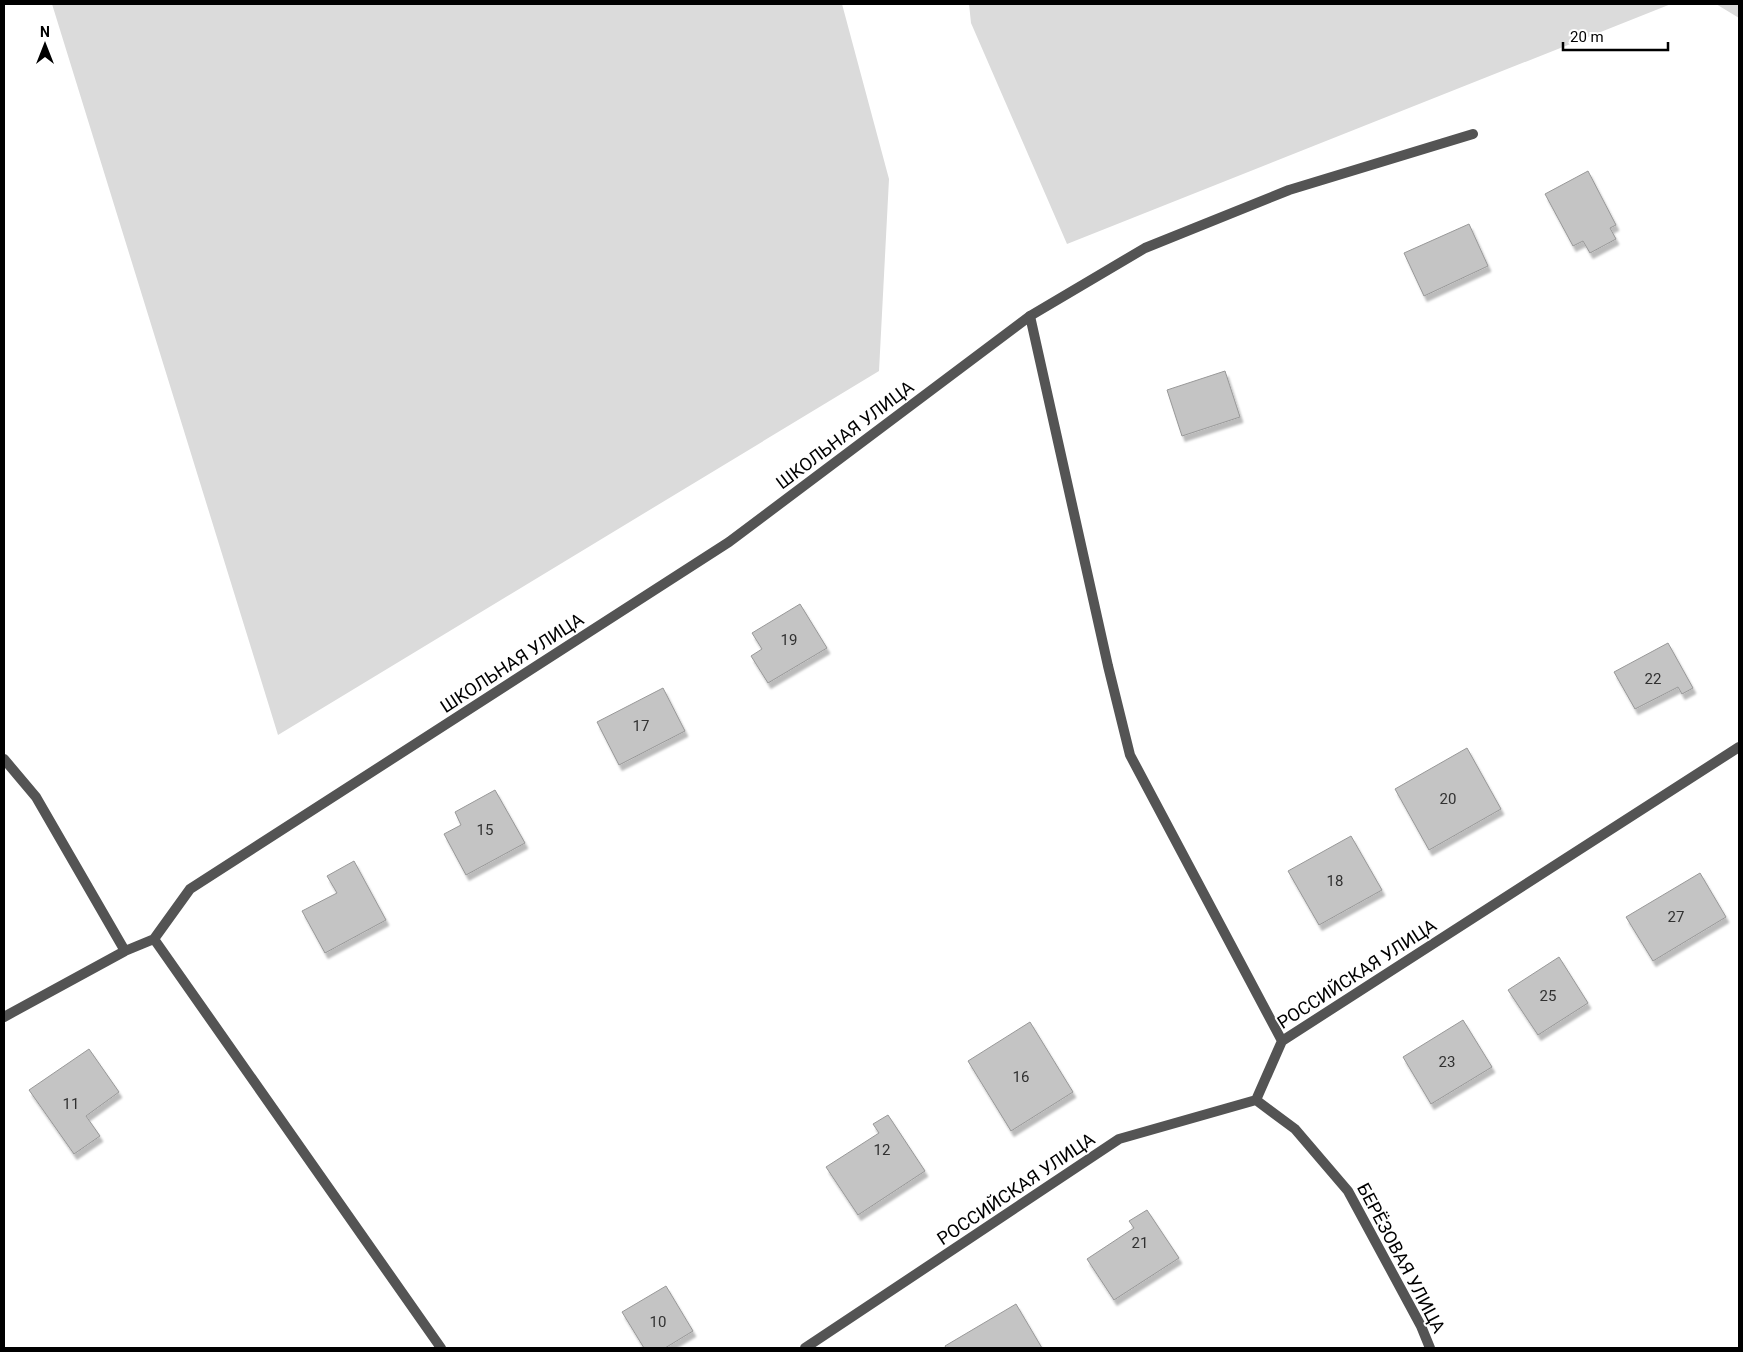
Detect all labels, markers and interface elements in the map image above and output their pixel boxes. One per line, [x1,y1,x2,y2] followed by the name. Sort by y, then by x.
[20,20,70,70] north arrow
[1563,20,1668,52] scale bar
[40,24,50,40] text: N
[1570,28,1604,46] text: 20 m
[772,376,918,493] street label: ШКОЛЬНАЯ УЛИЦА
[436,608,587,717] street label: ШКОЛЬНАЯ УЛИЦА
[781,631,797,649] house number: 19
[1645,670,1661,688] house number: 22
[633,717,649,735] house number: 17
[1440,790,1456,808] house number: 20
[477,821,493,839] house number: 15
[1327,872,1343,890] house number: 18
[1668,908,1684,926] house number: 27
[1273,914,1440,1033] street label: РОССИЙСКАЯ УЛИЦА
[1540,987,1556,1005] house number: 25
[1439,1053,1455,1071] house number: 23
[1013,1068,1029,1086] house number: 16
[63,1095,79,1113] house number: 11
[933,1128,1099,1249] street label: РОССИЙСКАЯ УЛИЦА
[874,1141,890,1159] house number: 12
[1353,1179,1450,1336] street label: БЕРЁЗОВАЯ УЛИЦА
[1132,1234,1148,1252] house number: 21
[650,1313,666,1331] house number: 10

